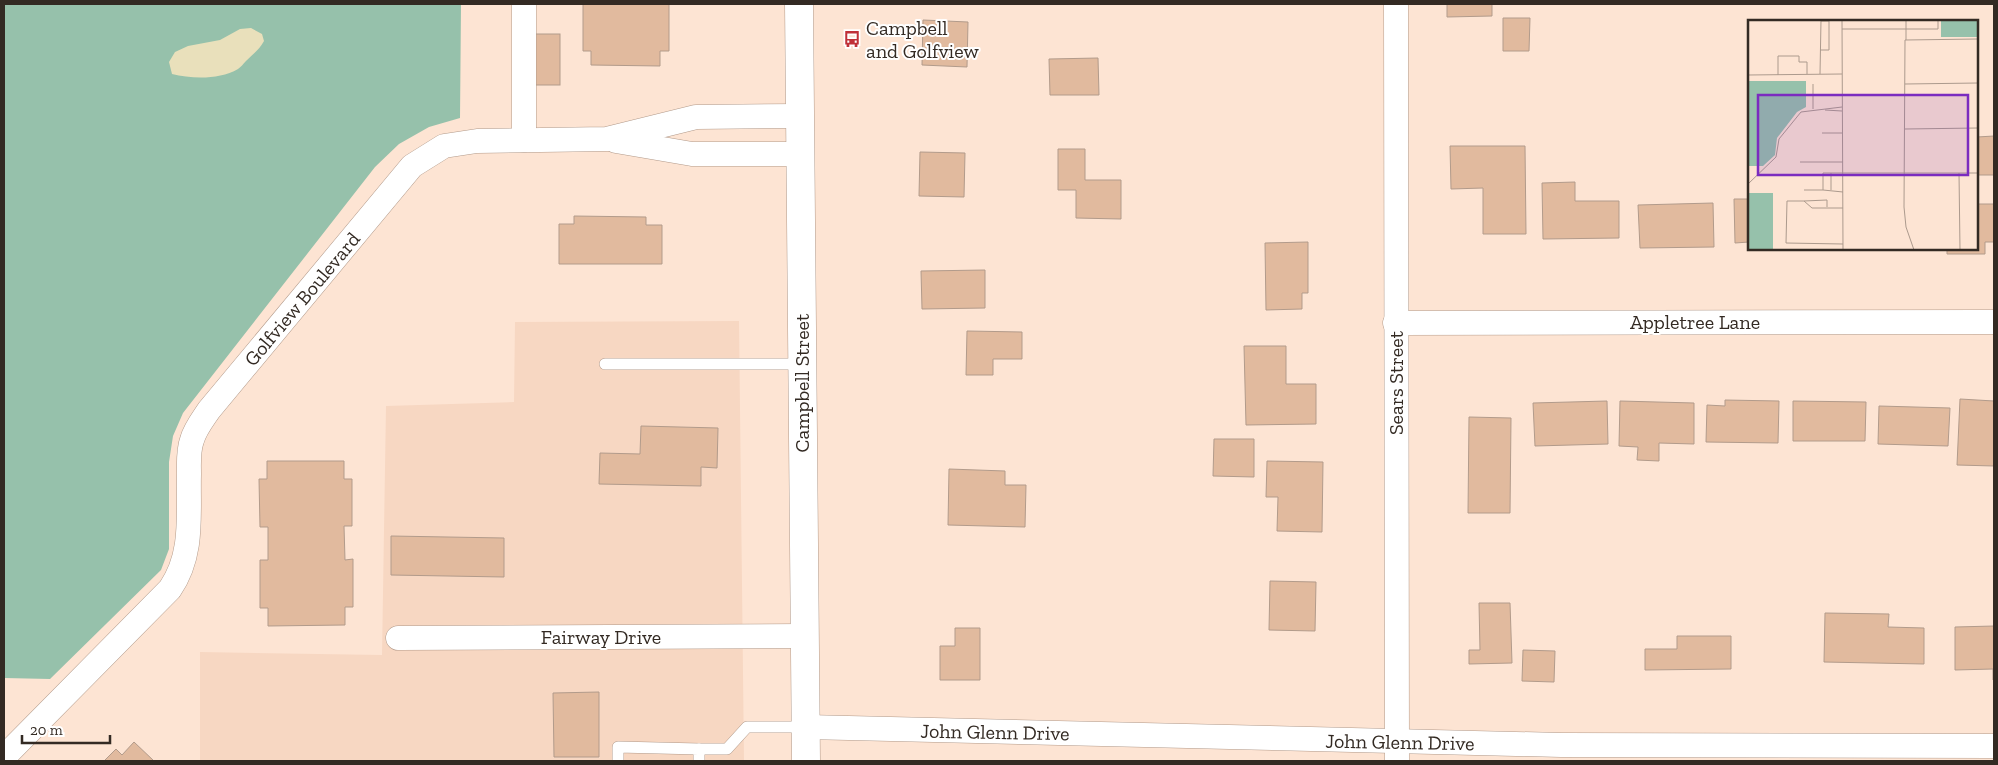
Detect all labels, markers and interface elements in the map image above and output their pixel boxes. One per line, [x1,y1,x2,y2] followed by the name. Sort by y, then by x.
[866,16,979,63] place label: Campbell and Golfview
[1748,20,1978,250] inset map
[842,29,862,49] bus stop icon: Campbell and Golfview
[239,227,365,371] street label: Golfview Boulevard
[1630,310,1760,334] street label: Appletree Lane
[790,313,814,452] street label: Campbell Street
[1384,330,1408,435] street label: Sears Street
[541,625,661,649] street label: Fairway Drive
[22,712,110,744] scale bar
[920,719,1070,745] street label: John Glenn Drive
[30,721,63,739] text: 20 m
[1325,729,1475,755] street label: John Glenn Drive

